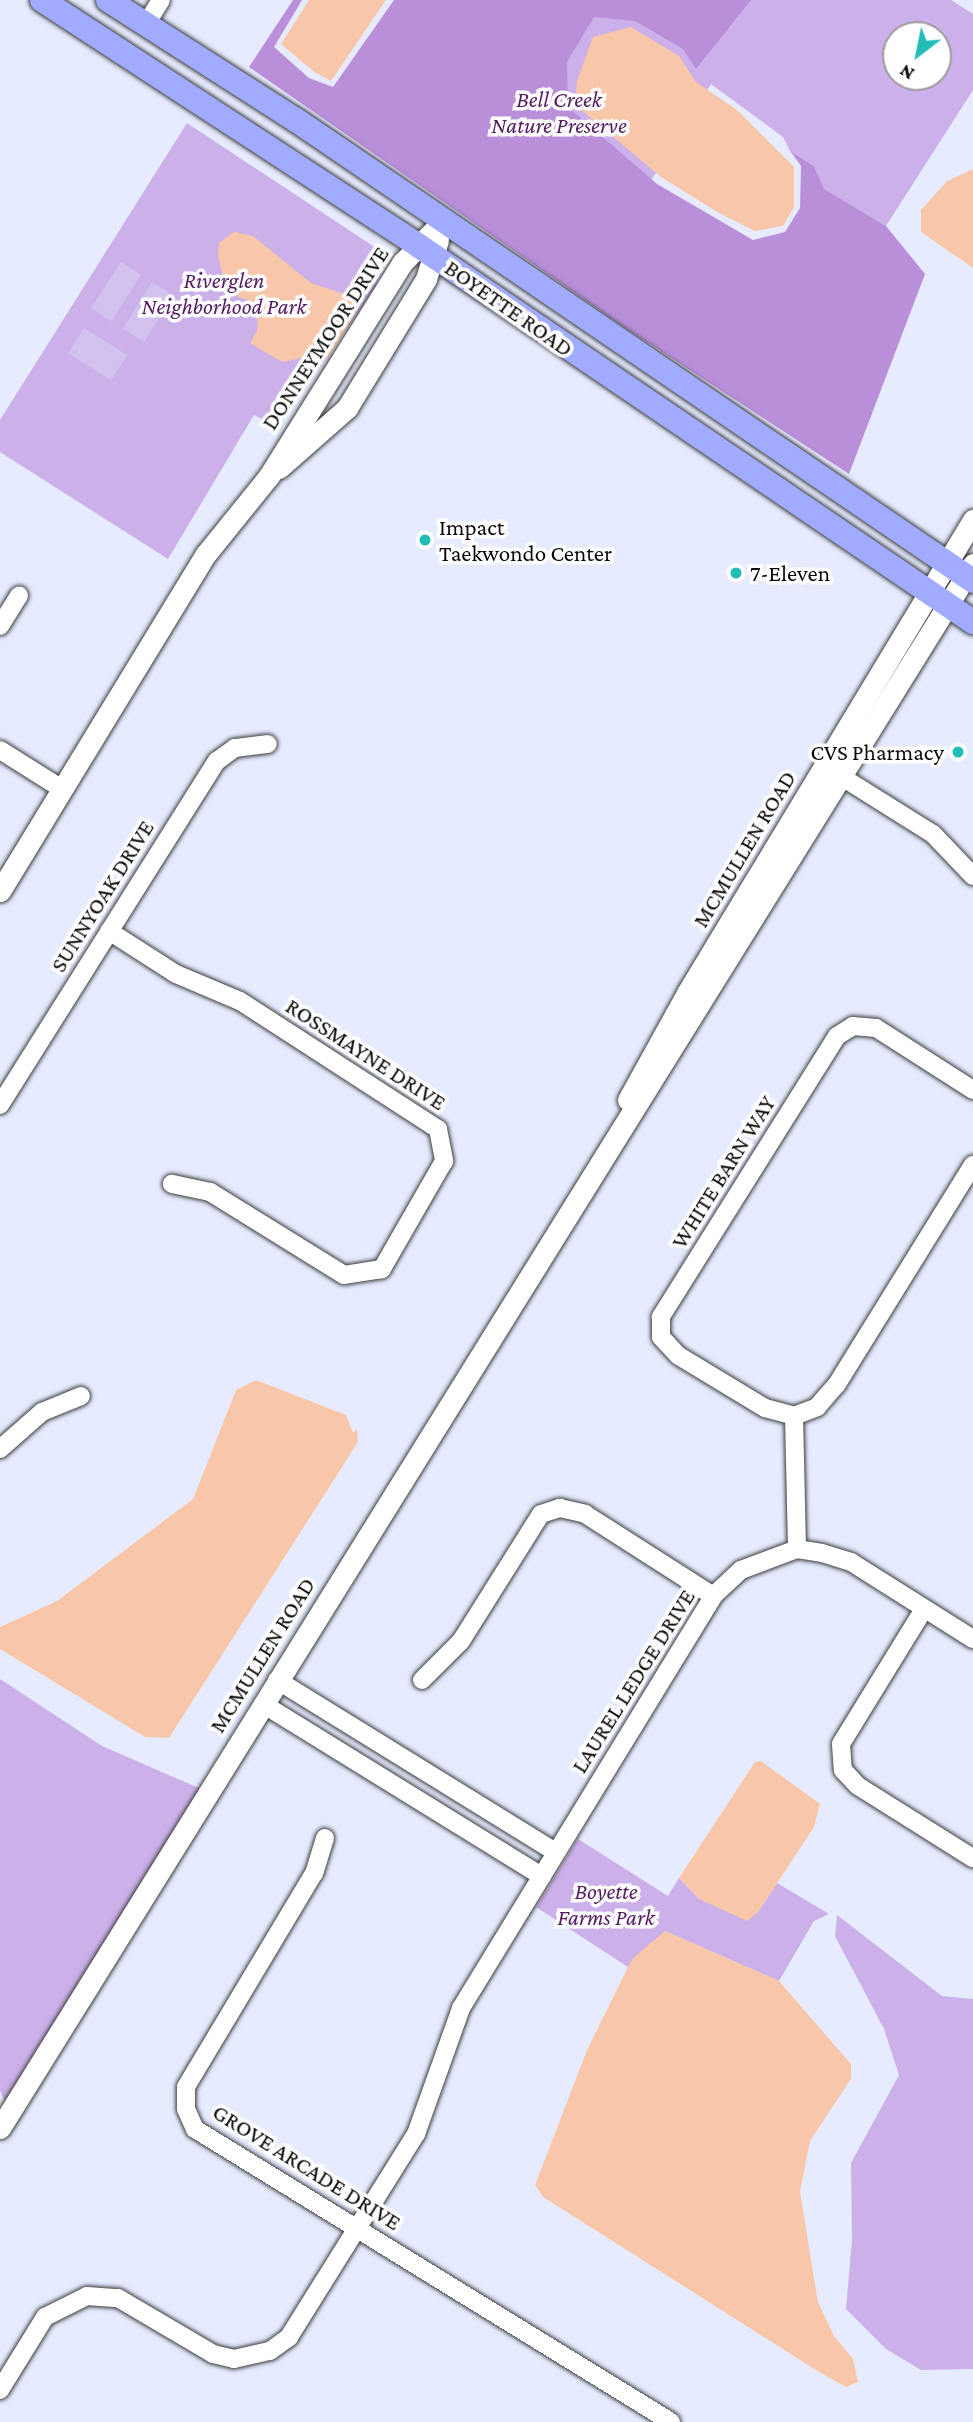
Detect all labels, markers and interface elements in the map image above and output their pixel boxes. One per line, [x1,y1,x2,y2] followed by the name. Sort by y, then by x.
[882,21,952,91] north arrow
[896,60,918,85] text: N
[491,85,627,139] park label: Bell Creek Nature Preserve
[255,241,395,435] street label: DONNEYMOOR DRIVE
[440,254,578,362] street label: BOYETTE ROAD
[142,266,306,320] park label: Riverglen Neighborhood Park
[439,513,612,567] place label: Impact Taekwondo Center
[417,532,433,548] marker: Impact Taekwondo Center
[750,559,830,587] place label: 7-Eleven
[728,565,744,581] marker: 7-Eleven
[810,738,944,766] place label: CVS Pharmacy
[950,744,966,760] marker: CVS Pharmacy
[686,766,802,932] street label: MCMULLEN ROAD
[44,815,160,977] street label: SUNNYOAK DRIVE
[281,992,451,1116] street label: ROSSMAYNE DRIVE
[665,1091,781,1253] street label: WHITE BARN WAY
[203,1572,321,1738] street label: MCMULLEN ROAD
[565,1584,701,1778] street label: LAUREL LEDGE DRIVE
[557,1877,655,1931] park label: Boyette Farms Park
[208,2098,406,2236] street label: GROVE ARCADE DRIVE

